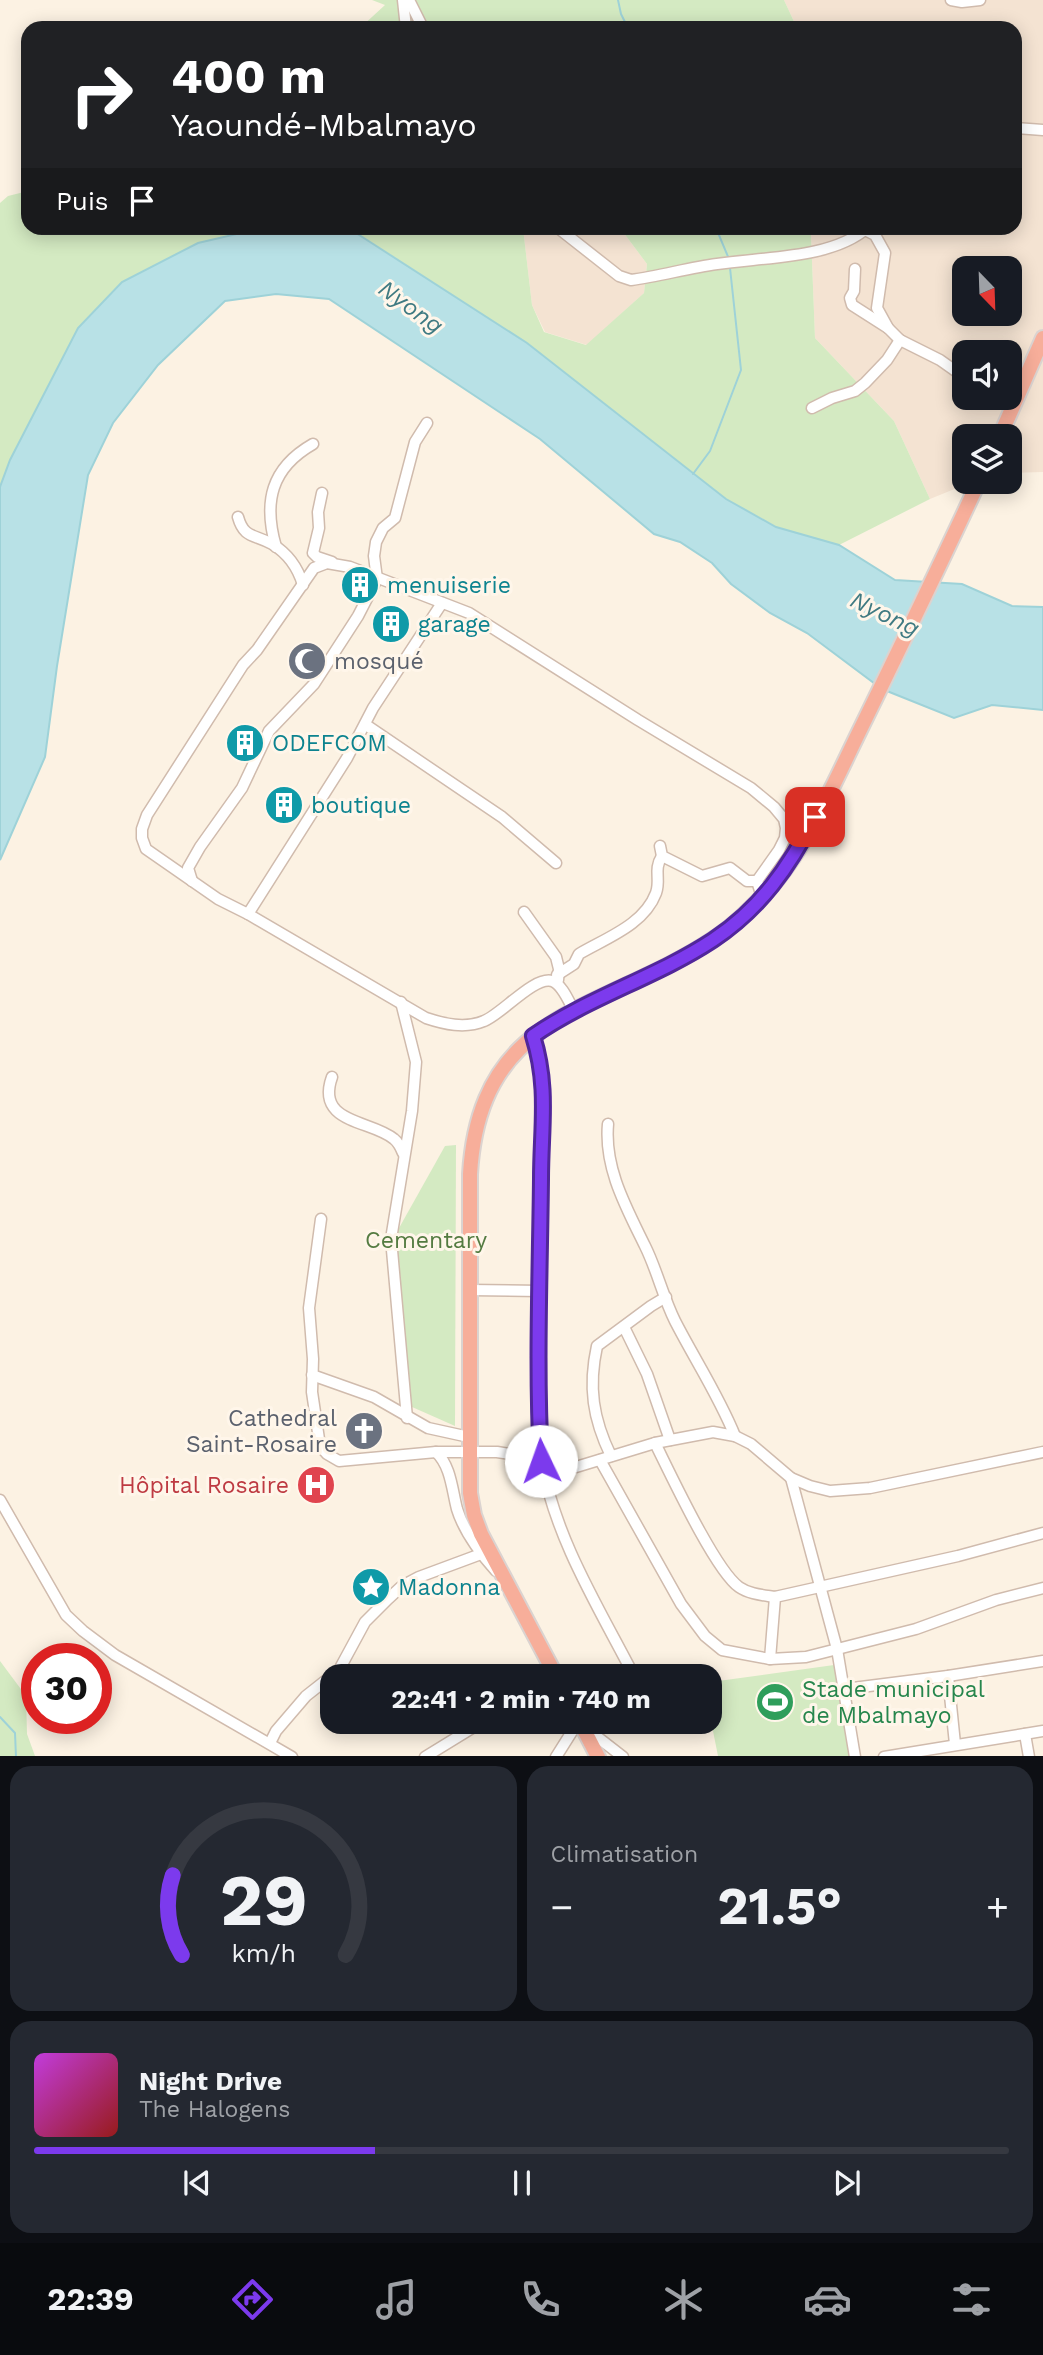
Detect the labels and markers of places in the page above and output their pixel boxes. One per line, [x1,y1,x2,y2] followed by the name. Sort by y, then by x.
[339,564,381,606] building icon: menuiserie
[387,572,511,599] place label: menuiserie
[370,603,412,645] building icon: garage
[418,611,491,638] place label: garage
[286,640,328,682] mosque icon: mosqué
[334,648,424,675] place label: mosqué
[224,722,266,764] building icon: ODEFCOM
[272,730,387,757] place label: ODEFCOM
[263,784,305,826] building icon: boutique
[785,787,845,847] pin
[311,792,411,819] place label: boutique
[186,1405,337,1458] place label: Cathedral Saint-Rosaire
[343,1410,385,1452] church icon: Cathedral Saint-Rosaire
[295,1464,337,1506] hospital icon: Hôpital Rosaire
[119,1472,289,1499] place label: Hôpital Rosaire
[350,1566,392,1608] place icon: Madonna
[398,1574,500,1601] place label: Madonna
[802,1676,985,1729] place label: Stade municipal de Mbalmayo
[754,1681,796,1723] sports icon: Stade municipal de Mbalmayo

